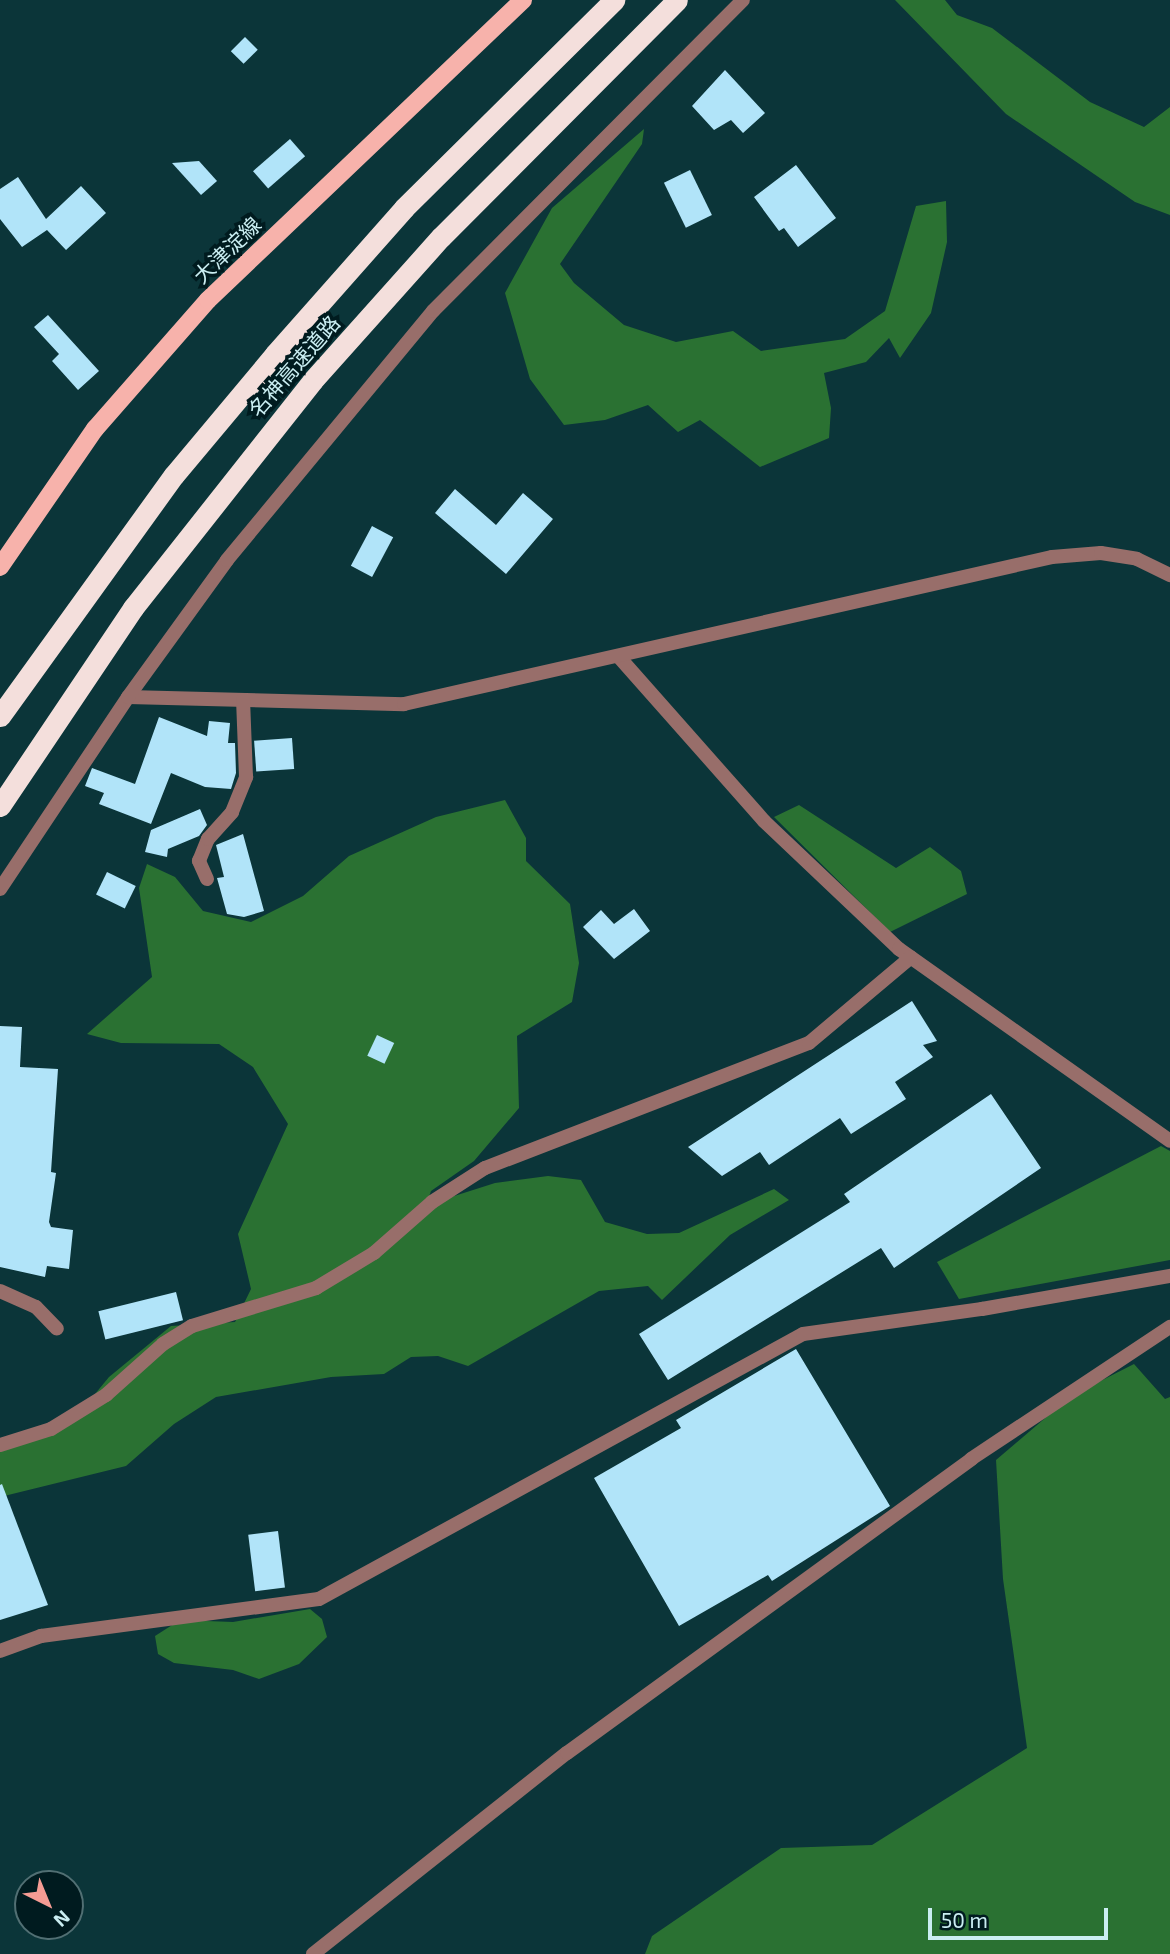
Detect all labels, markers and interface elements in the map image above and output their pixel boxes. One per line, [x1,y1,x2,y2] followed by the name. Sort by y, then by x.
[188,212,266,288] street label: 大津淀線
[243,310,345,422] street label: 名神高速道路
[14,1870,84,1940] north arrow
[932,1895,1112,1939] scale bar
[49,1906,75,1932] text: N
[941,1907,988,1932] text: 50 m

